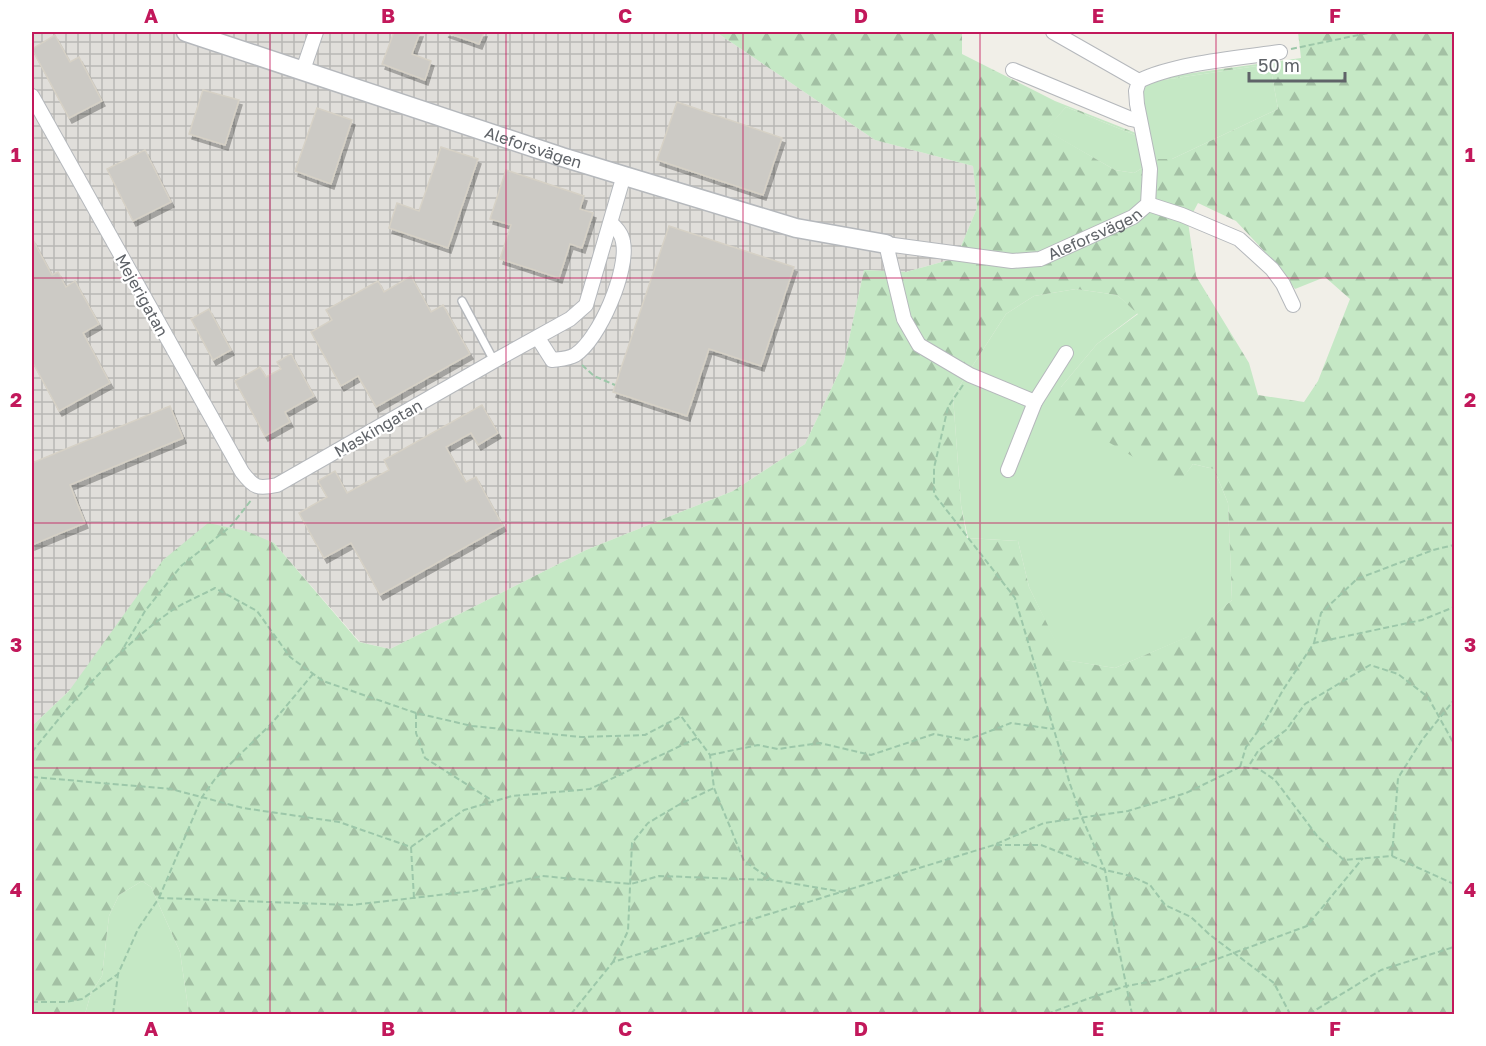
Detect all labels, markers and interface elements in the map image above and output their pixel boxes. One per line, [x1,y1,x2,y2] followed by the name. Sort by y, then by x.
[144,3,158,27] text: A
[381,3,395,27] text: B
[618,3,632,27] text: C
[854,3,868,27] text: D
[1092,3,1104,27] text: E
[1329,3,1341,27] text: F
[1249,45,1345,83] scale bar
[1258,54,1300,76] text: 50 m
[482,122,584,172] street label: Aleforsvägen
[11,142,21,166] text: 1
[1465,142,1475,166] text: 1
[1045,204,1146,264] street label: Aleforsvägen
[111,250,173,340] street label: Mejerigatan
[10,387,22,411] text: 2
[1464,387,1476,411] text: 2
[330,395,426,461] street label: Maskingatan
[10,632,22,656] text: 3
[1464,632,1476,656] text: 3
[10,877,22,901] text: 4
[1464,877,1476,901] text: 4
[144,1016,158,1040] text: A
[381,1016,395,1040] text: B
[618,1016,632,1040] text: C
[854,1016,868,1040] text: D
[1092,1016,1104,1040] text: E
[1329,1016,1341,1040] text: F

